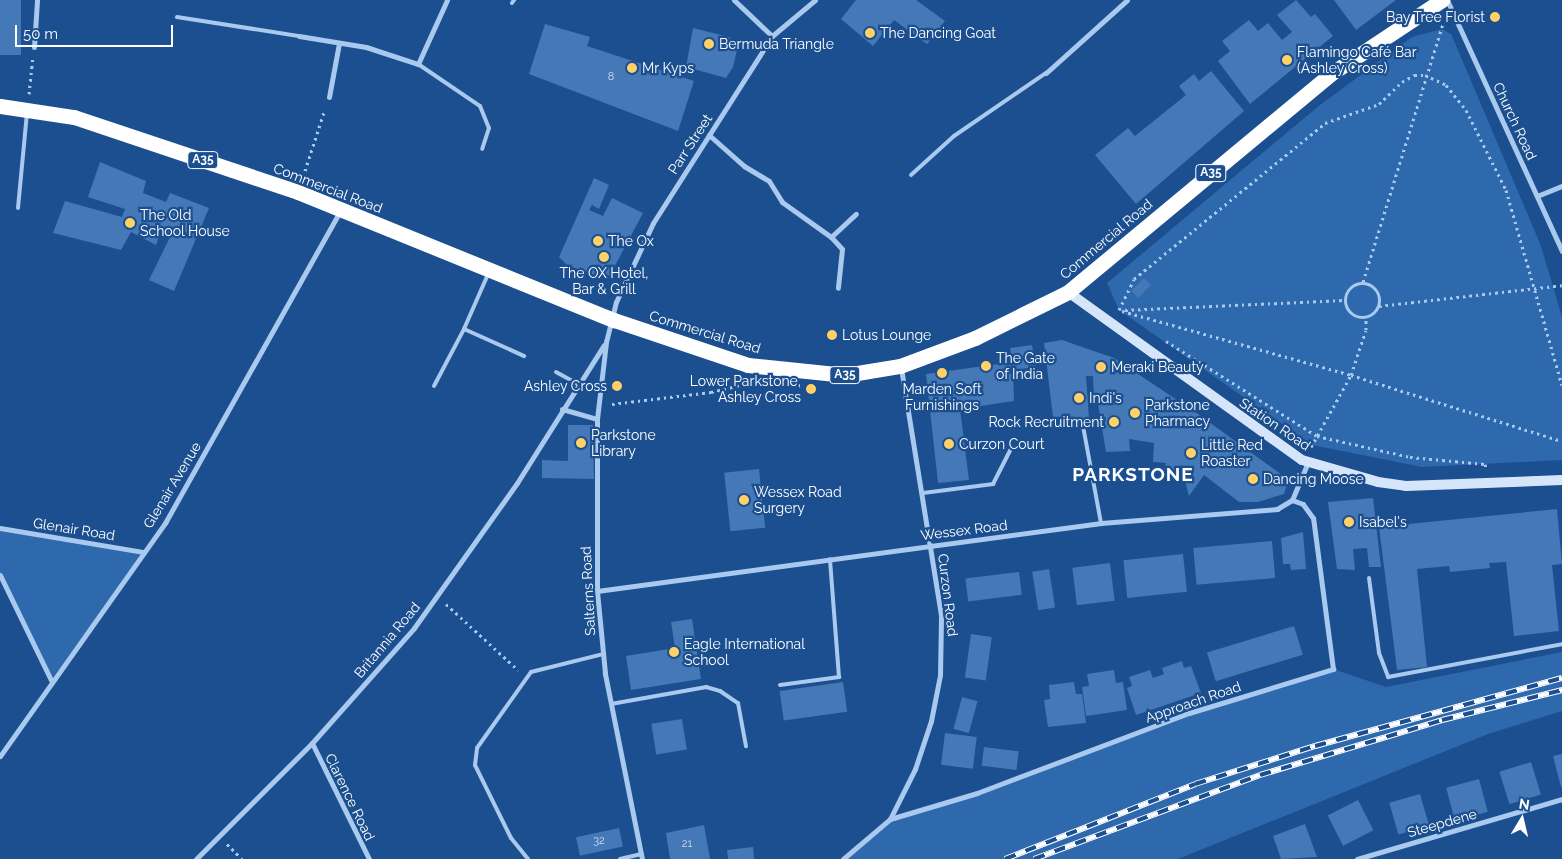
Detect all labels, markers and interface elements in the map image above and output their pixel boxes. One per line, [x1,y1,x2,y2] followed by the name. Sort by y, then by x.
[1385,9,1485,25] place label: Bay Tree Florist
[1489,11,1501,23] marker: Bay Tree Florist
[18,15,175,47] scale bar
[23,25,58,43] text: 50 m
[880,25,996,41] place label: The Dancing Goat
[864,27,876,39] marker: The Dancing Goat
[719,36,834,52] place label: Bermuda Triangle
[703,38,715,50] marker: Bermuda Triangle
[1297,44,1417,76] place label: Flamingo Café Bar (Ashley Cross)
[1281,54,1293,66] marker: Flamingo Café Bar (Ashley Cross)
[642,60,694,76] place label: Mr Kyps
[626,62,638,74] marker: Mr Kyps
[608,70,614,84] house number: 8
[1490,79,1540,163] street label: Church Road
[664,111,716,177] street label: Parr Street
[187,150,219,170] road number: A35
[271,159,385,217] street label: Commercial Road
[1195,164,1227,182] road number: A35
[1056,195,1156,283] street label: Commercial Road
[140,207,230,240] place label: The Old School House
[124,217,136,229] marker: The Old School House
[608,233,654,249] place label: The Ox
[592,235,604,247] marker: The Ox
[598,251,610,263] marker: The OX Hotel, Bar & Grill
[559,265,649,298] place label: The OX Hotel, Bar & Grill
[647,307,763,357] street label: Commercial Road
[842,327,931,343] place label: Lotus Lounge
[826,329,838,341] marker: Lotus Lounge
[996,350,1055,382] place label: The Gate of India
[1111,359,1204,375] place label: Meraki Beauty
[980,360,992,372] marker: The Gate of India
[1095,361,1107,373] marker: Meraki Beauty
[829,366,861,384] road number: A35
[936,367,948,379] marker: Marden Soft Furnishings
[689,373,801,406] place label: Lower Parkstone, Ashley Cross
[524,378,607,394] place label: Ashley Cross
[611,380,623,392] marker: Ashley Cross
[902,381,982,414] place label: Marden Soft Furnishings
[805,383,817,395] marker: Lower Parkstone, Ashley Cross
[1089,390,1122,406] place label: Indi's
[1073,392,1085,404] marker: Indi's
[1236,394,1314,454] street label: Station Road
[1145,397,1210,430] place label: Parkstone Pharmacy
[1129,407,1141,419] marker: Parkstone Pharmacy
[988,414,1104,430] place label: Rock Recruitment
[1108,416,1120,428] marker: Rock Recruitment
[591,427,656,460] place label: Parkstone Library
[959,436,1044,452] place label: Curzon Court
[575,437,587,449] marker: Parkstone Library
[1201,437,1263,470] place label: Little Red Roaster
[139,438,205,532] street label: Glenair Avenue
[943,438,955,450] marker: Curzon Court
[1185,447,1197,459] marker: Little Red Roaster
[1071,464,1195,486] district label: PARKSTONE
[1263,471,1364,487] place label: Dancing Moose
[1247,473,1259,485] marker: Dancing Moose
[754,484,842,516] place label: Wessex Road Surgery
[738,494,750,506] marker: Wessex Road Surgery
[32,514,116,544] street label: Glenair Road
[1359,514,1407,530] place label: Isabel's
[920,516,1008,544] street label: Wessex Road
[1343,516,1355,528] marker: Isabel's
[577,546,599,636] street label: Salterns Road
[935,553,961,637] street label: Curzon Road
[350,599,424,681] street label: Britannia Road
[684,636,805,669] place label: Eagle International School
[668,646,680,658] marker: Eagle International School
[1143,678,1243,726] street label: Approach Road
[322,751,378,843] street label: Clarence Road
[1497,794,1547,844] north arrow
[1518,795,1531,813] text: N
[1405,805,1479,841] street label: Steepdene
[593,834,605,848] house number: 32
[682,837,692,851] house number: 21

